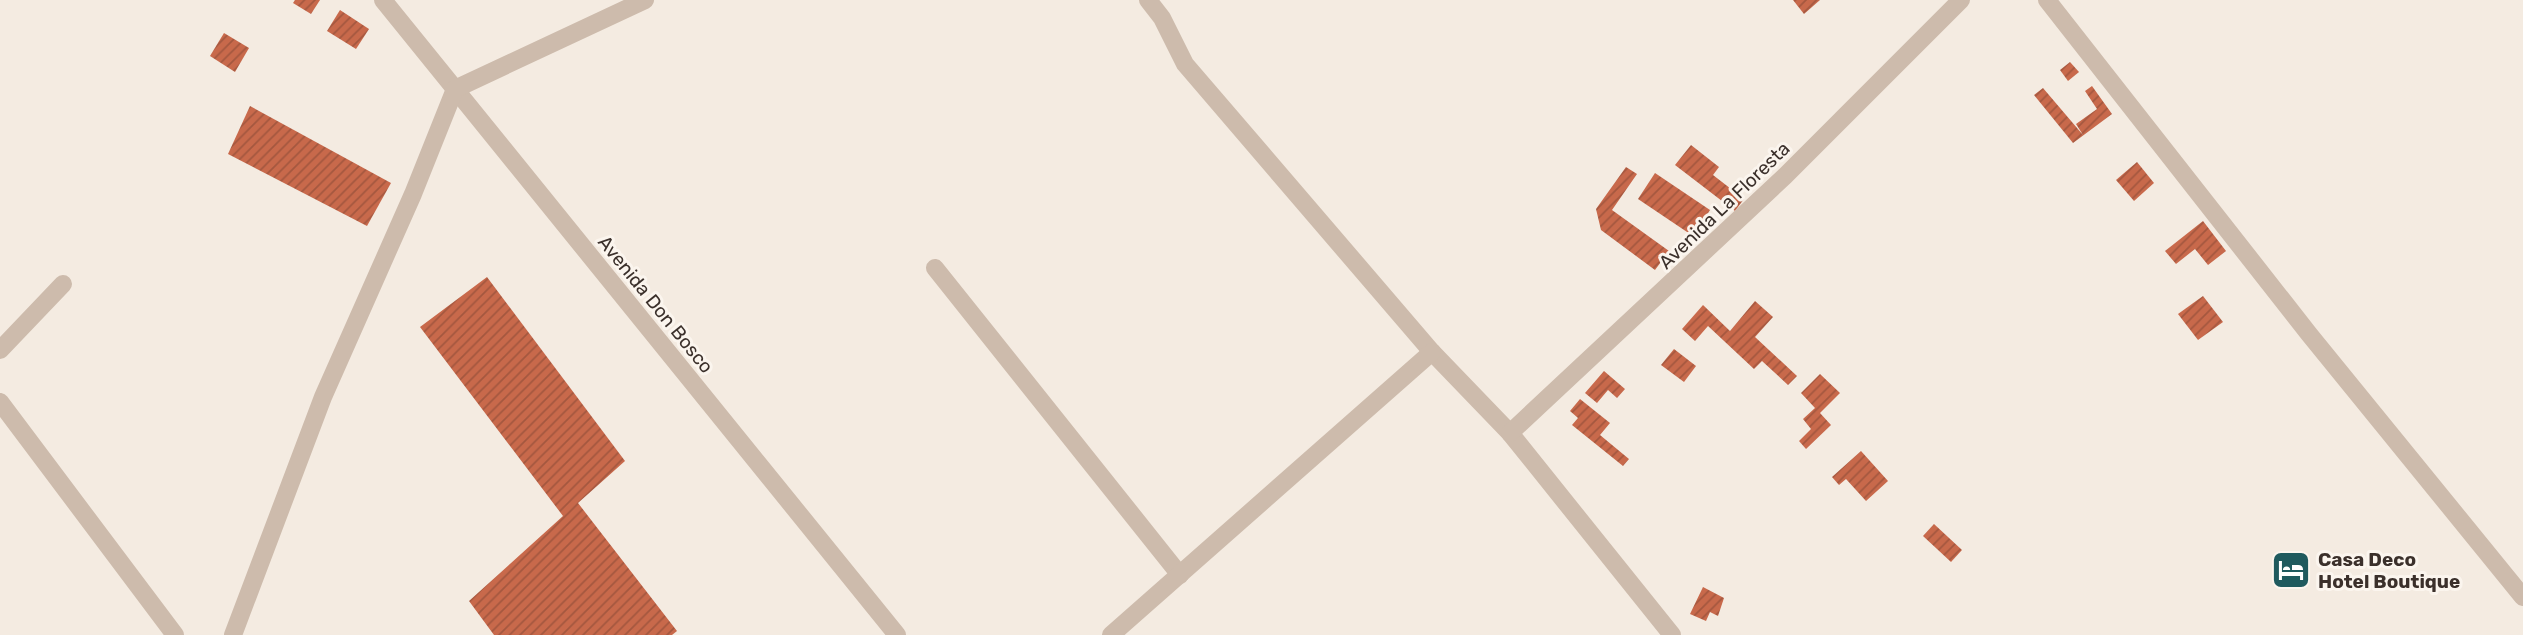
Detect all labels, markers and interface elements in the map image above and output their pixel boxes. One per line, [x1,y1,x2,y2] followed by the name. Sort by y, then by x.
[1654,137,1795,274] street label: Avenida La Floresta
[593,231,718,378] street label: Avenida Don Bosco
[2318,548,2460,593] place label: Casa Deco Hotel Boutique
[2270,549,2312,591] hotel icon: Casa Deco Hotel Boutique

